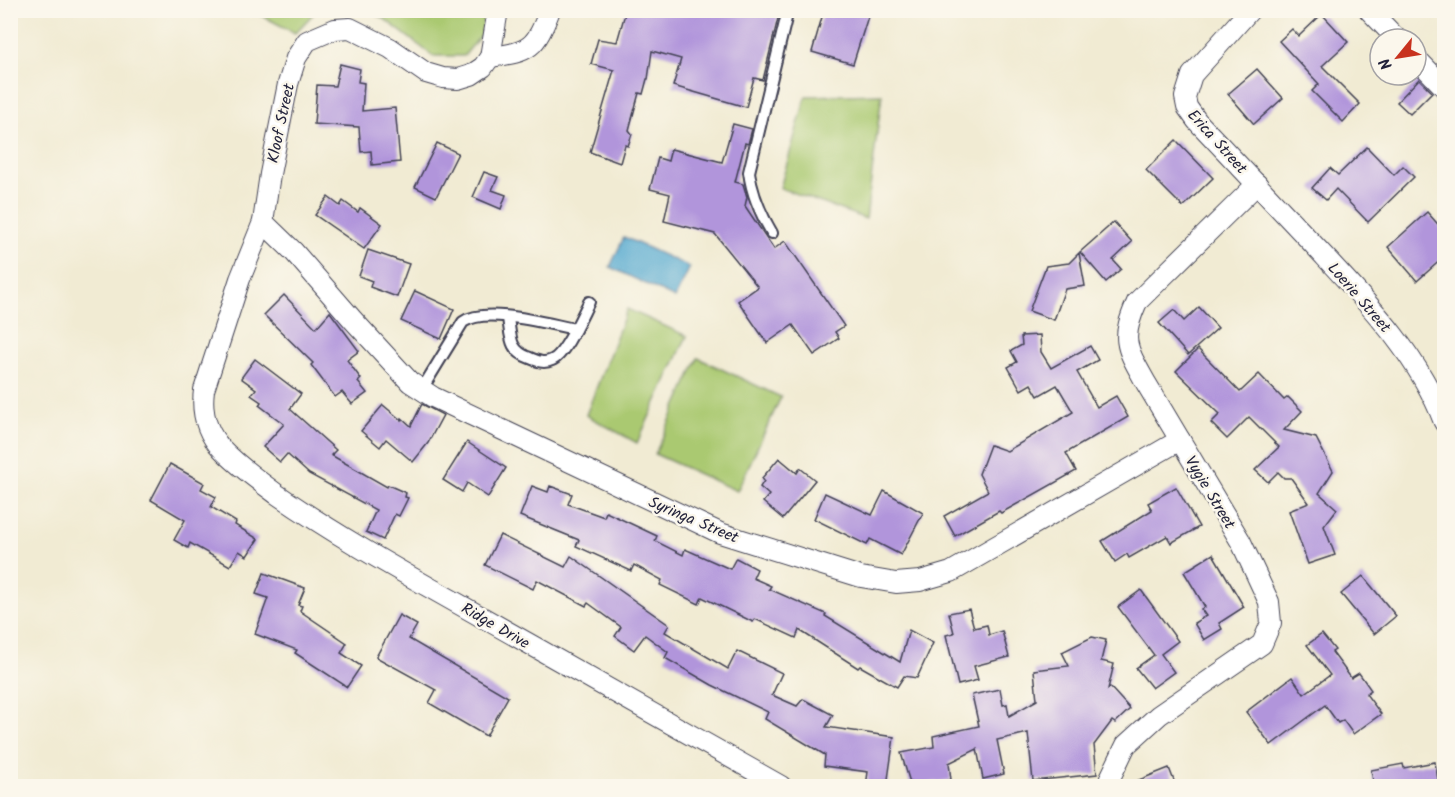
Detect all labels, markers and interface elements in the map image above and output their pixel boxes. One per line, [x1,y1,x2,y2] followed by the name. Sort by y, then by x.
[1368,27,1428,87] north arrow
[1373,53,1400,74] text: N
[261,80,302,165] street label: Kloof Street
[1181,104,1254,181] street label: Erica Street
[1321,257,1397,339] street label: Loerie Street
[1178,451,1242,535] street label: Vygie Street
[644,490,743,551] street label: Syringa Street
[456,597,534,656] street label: Ridge Drive

